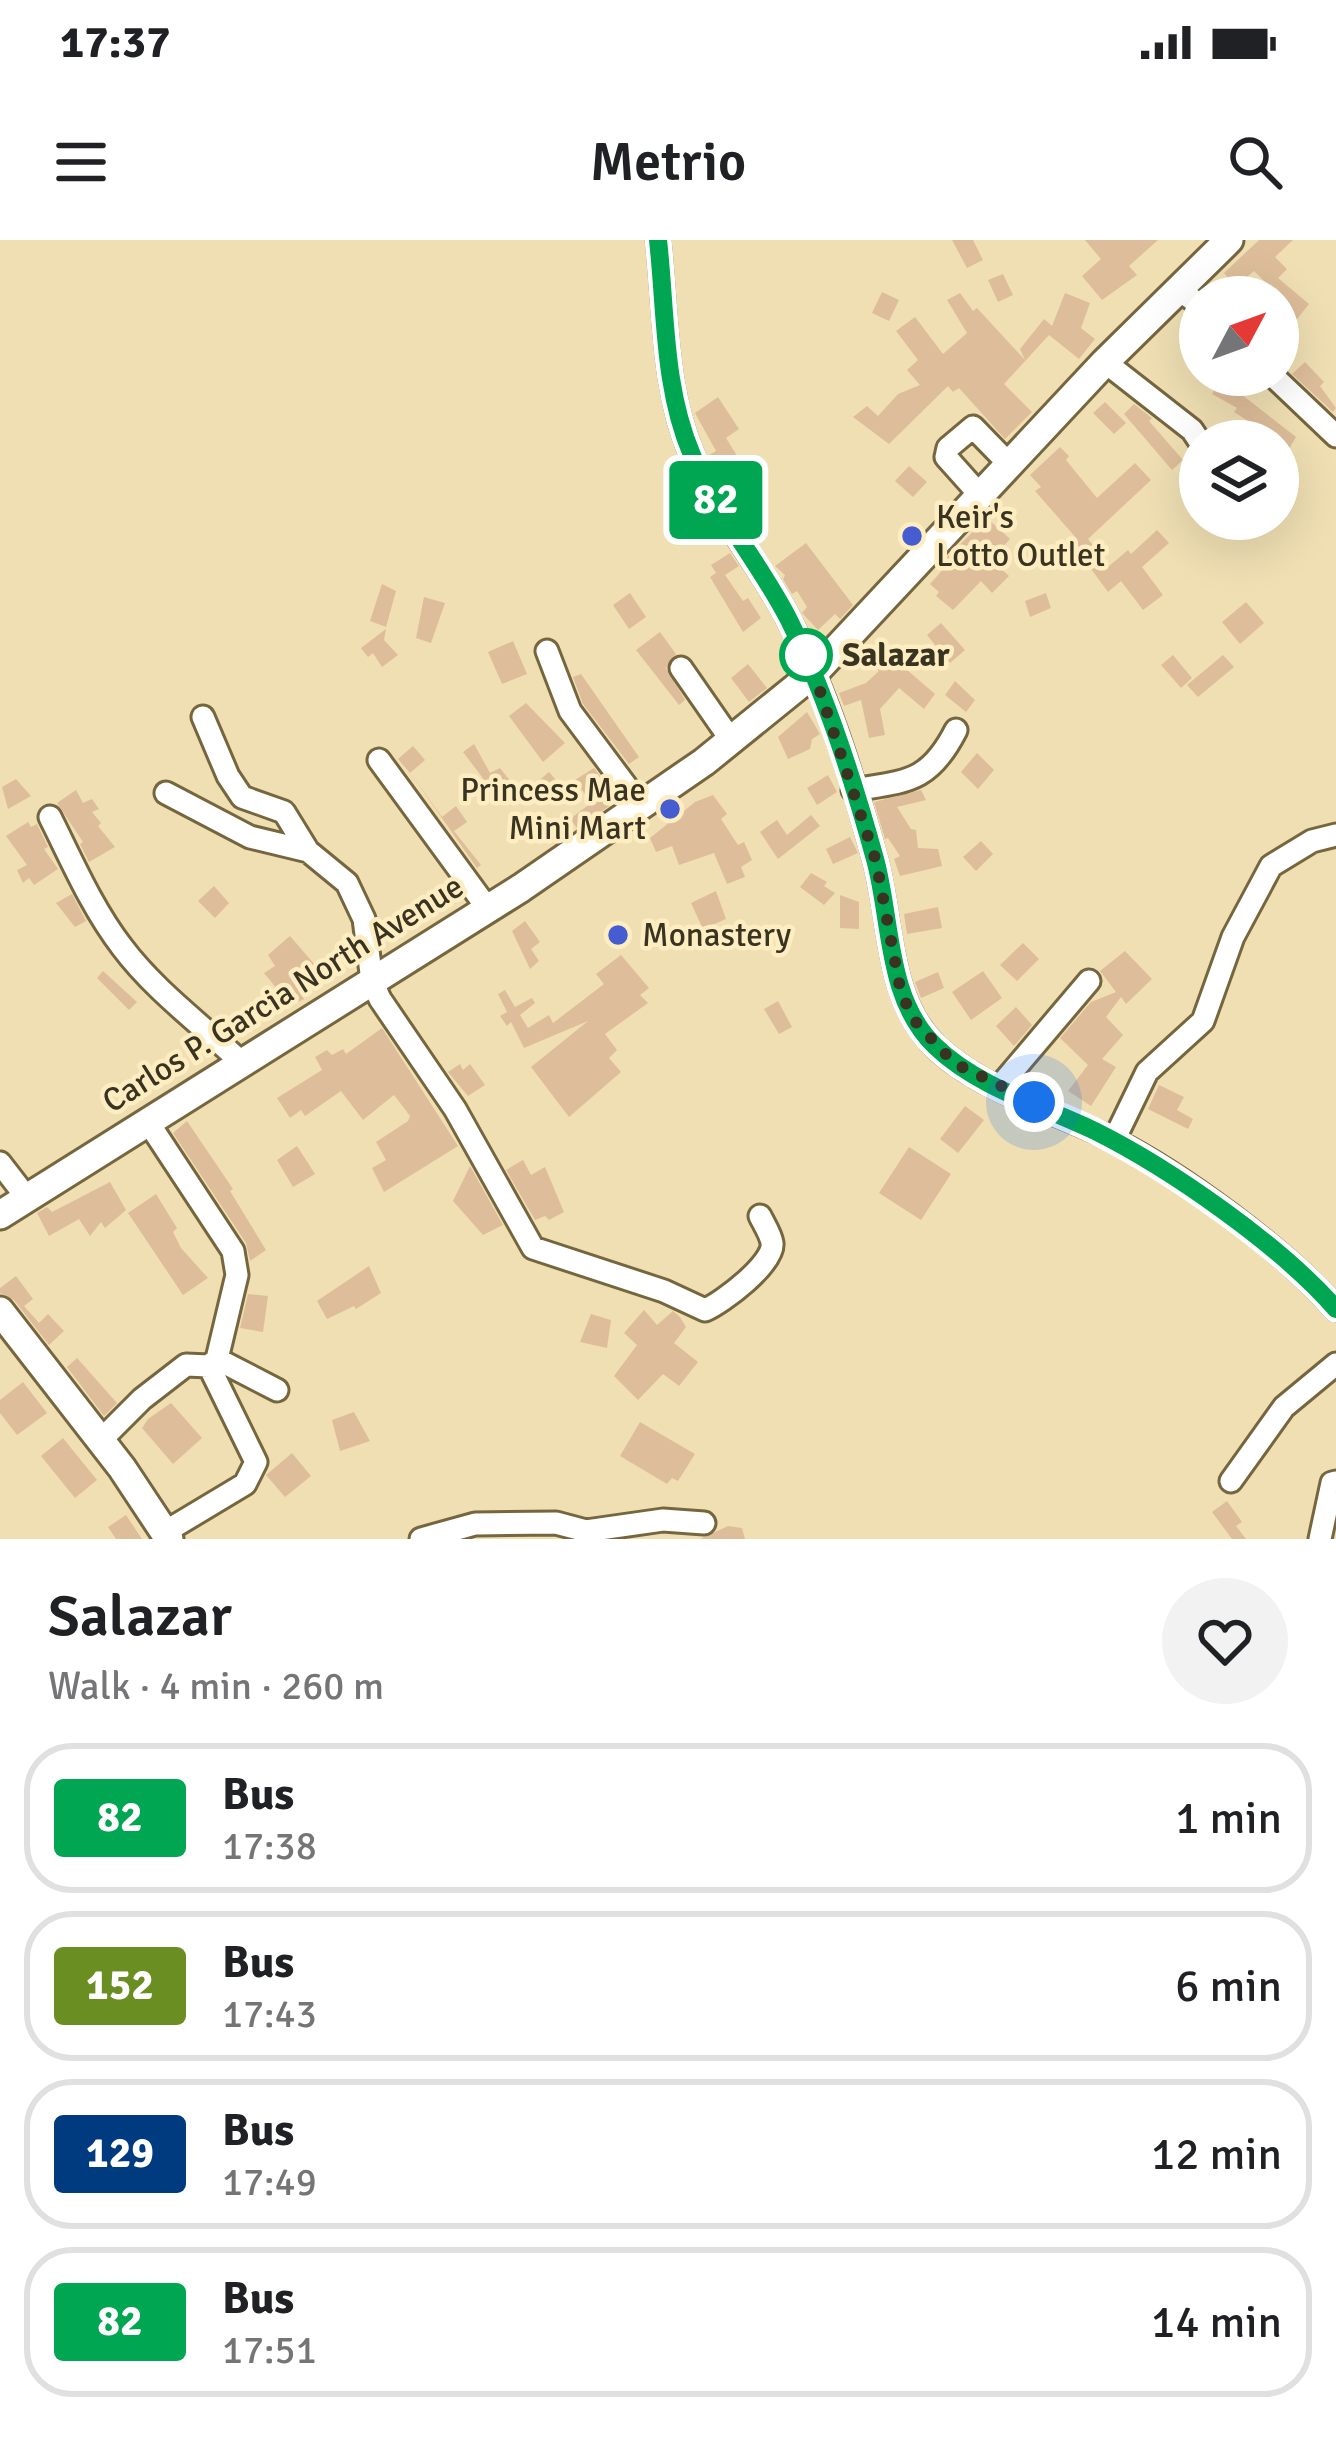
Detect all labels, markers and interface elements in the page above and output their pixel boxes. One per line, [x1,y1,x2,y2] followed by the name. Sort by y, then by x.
[60,15,170,70] text: 17:37
[48,129,114,195] icon: menu
[590,129,746,196] text: Metrio
[1222,129,1288,195] icon: search
[1179,276,1299,396] north arrow
[1179,276,1299,540] map controls
[1179,420,1299,540] button: layers
[662,461,770,539] line badge: 82
[693,474,739,525] text: 82
[936,497,1105,576] place label: Keir's Lotto Outlet
[899,523,925,549] marker: Keir's Lotto Outlet
[781,630,831,680] marker: Salazar
[842,635,950,676] place label: Salazar
[460,770,646,849] place label: Princess Mae Mini Mart
[657,796,683,822] marker: Princess Mae Mini Mart
[95,866,471,1122] street label: Carlos P. Garcia North Avenue
[642,915,792,956] place label: Monastery
[605,922,631,948] marker: Monastery
[1004,1072,1064,1132] your location
[1162,1578,1288,1704] button: heart
[48,1581,232,1652] text: Salazar
[48,1662,384,1710] text: Walk · 4 min · 260 m
[222,1767,294,1822] text: Bus
[1175,1791,1282,1846] text: 1 min
[97,1792,143,1843] text: 82
[222,1822,317,1870] text: 17:38
[222,1935,294,1990] text: Bus
[1175,1959,1282,2014] text: 6 min
[86,1960,154,2011] text: 152
[222,1990,317,2038] text: 17:43
[222,2103,294,2158] text: Bus
[1151,2127,1282,2182] text: 12 min
[86,2128,154,2179] text: 129
[222,2158,317,2206] text: 17:49
[222,2271,294,2326] text: Bus
[1151,2295,1282,2350] text: 14 min
[97,2296,143,2347] text: 82
[222,2326,317,2374] text: 17:51

